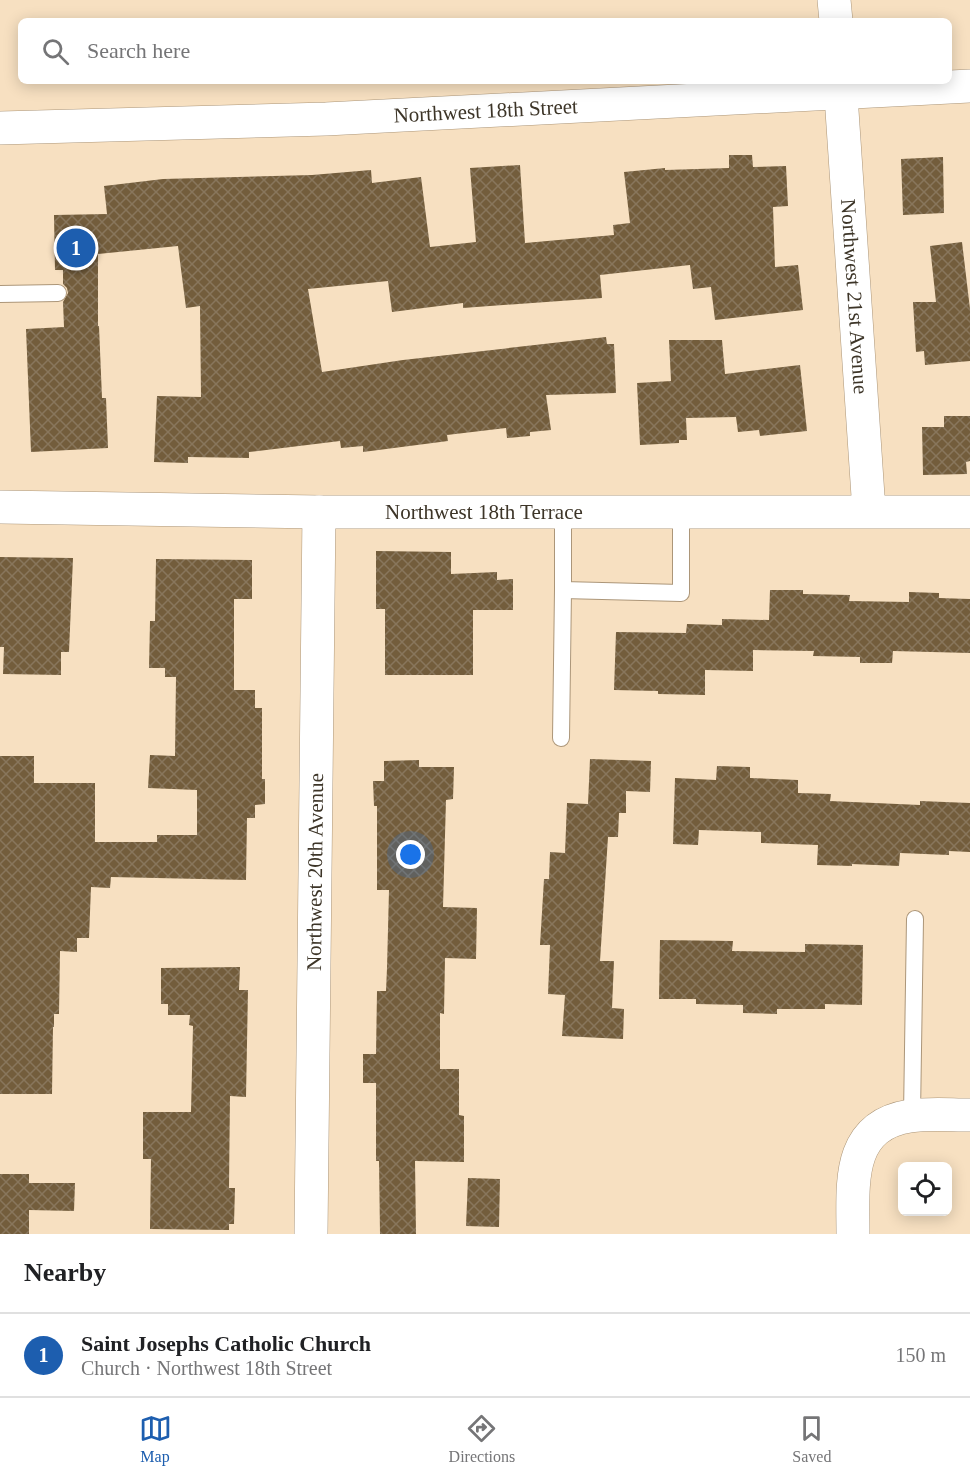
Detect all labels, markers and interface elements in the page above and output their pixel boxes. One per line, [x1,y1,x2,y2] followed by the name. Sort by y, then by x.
[18,18,952,84] search box
[39,35,72,68] icon: search
[87,38,190,63] text: Search here
[393,94,579,128] street label: Northwest 18th Street
[836,198,873,395] street label: Northwest 21st Avenue
[56,226,96,270] pin: 1
[385,500,583,524] street label: Northwest 18th Terrace
[302,773,328,971] street label: Northwest 20th Avenue
[396,840,425,869] your location
[898,1162,952,1216] map controls
[898,1162,952,1216] button: locate
[24,1258,106,1287] text: Nearby
[81,1331,371,1356] text: Saint Josephs Catholic Church
[39,1344,49,1366] text: 1
[895,1344,946,1366] text: 150 m
[81,1357,332,1379] text: Church · Northwest 18th Street
[139,1412,172,1466] tab: Map
[449,1412,515,1466] tab: Directions
[792,1412,831,1466] tab: Saved

